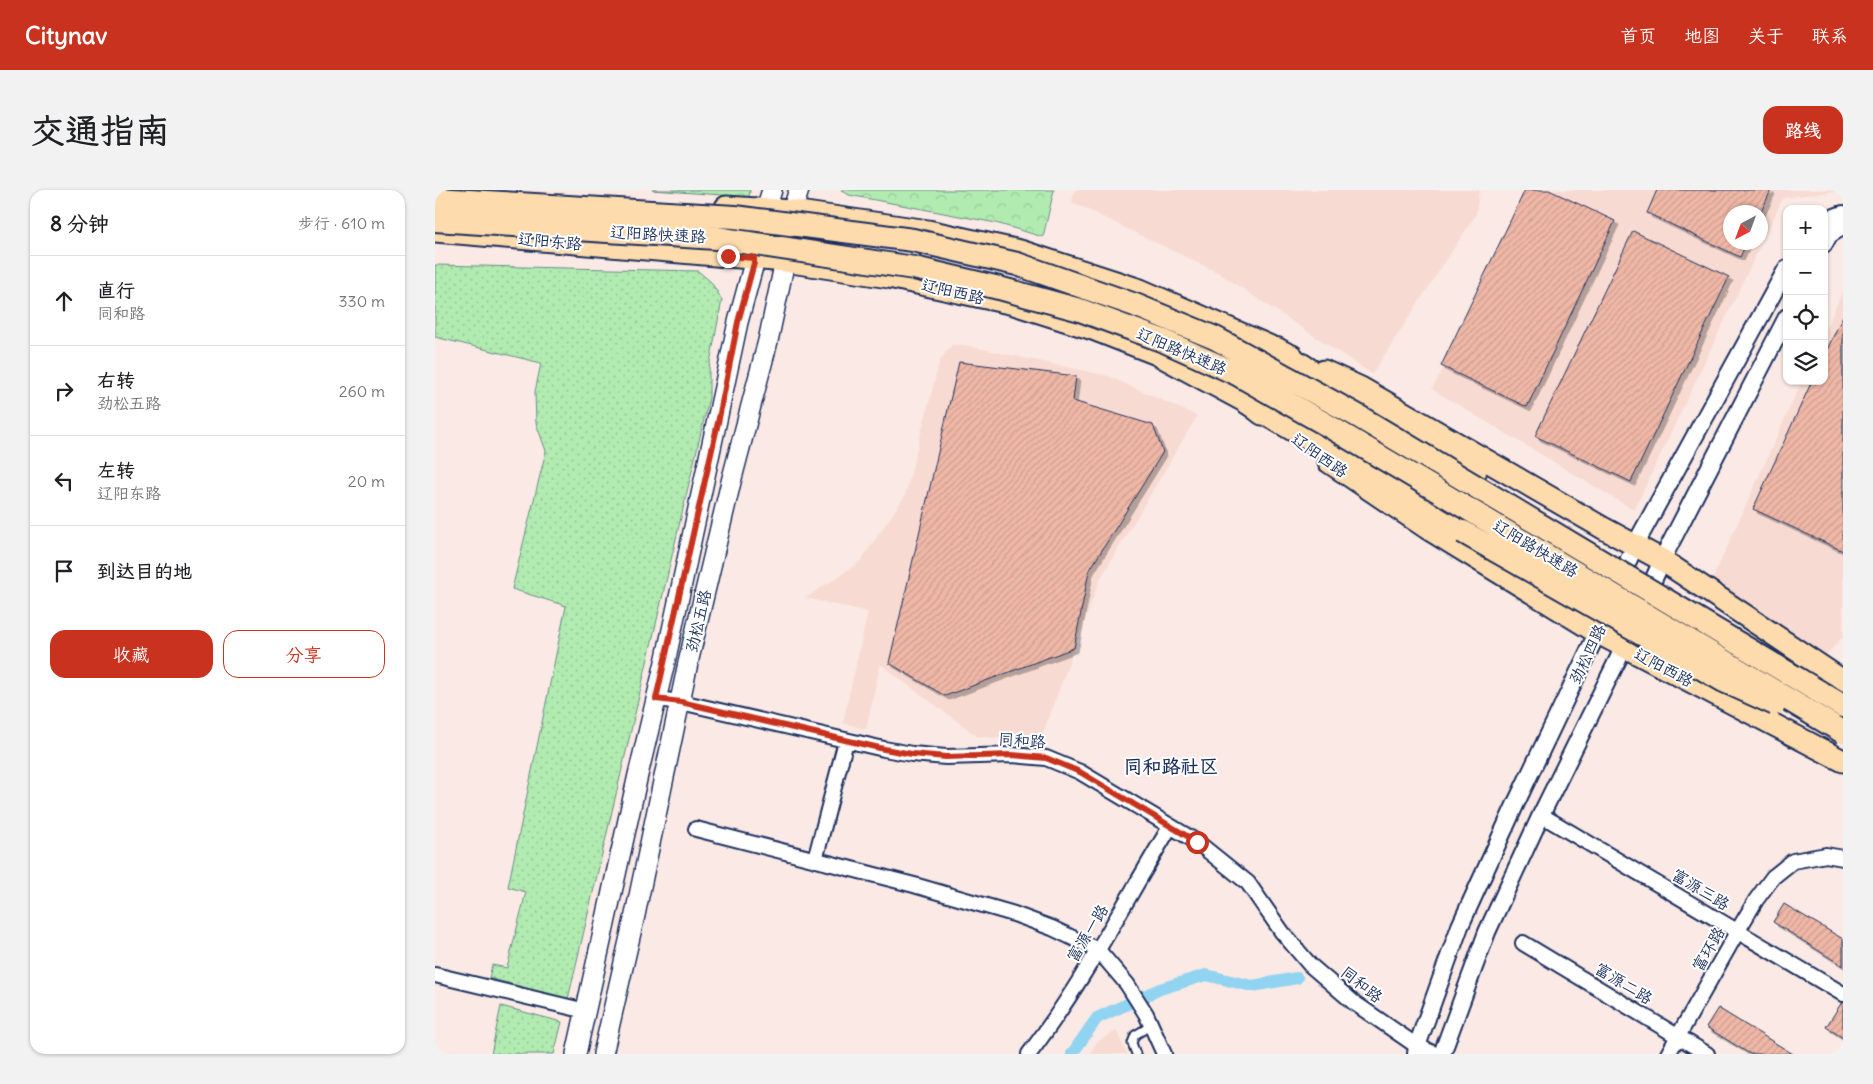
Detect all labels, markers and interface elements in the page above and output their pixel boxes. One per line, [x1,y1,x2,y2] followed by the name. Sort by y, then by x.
[25,20,107,50] text: Citynav
[1620,24,1656,47] text: 首页
[1684,24,1720,47] text: 地图
[1748,24,1784,47] text: 关于
[1812,24,1848,47] text: 联系
[1763,106,1843,154] button: 路线
[30,108,170,152] text: 交通指南
[1723,205,1768,250] north arrow
[1783,205,1828,385] map controls
[1783,205,1828,250] button: +
[50,210,109,237] text: 8 分钟
[298,213,385,233] text: 步行 · 610 m
[610,222,706,246] street label: 辽阳路快速路
[517,228,583,254] street label: 辽阳东路
[717,245,740,268] route end
[1783,250,1828,295] button: −
[920,274,986,308] street label: 辽阳西路
[97,278,135,302] text: 直行
[50,287,78,315] icon: ahead
[338,291,385,311] text: 330 m
[1783,295,1828,340] button: locate
[97,303,145,323] text: 同和路
[1134,323,1230,379] street label: 辽阳路快速路
[1783,340,1828,385] button: layers
[97,368,135,392] text: 右转
[50,377,78,405] icon: right
[339,381,385,401] text: 260 m
[97,393,161,413] text: 劲松五路
[1288,428,1352,482] street label: 辽阳西路
[97,458,135,482] text: 左转
[50,467,78,495] icon: left
[348,471,385,491] text: 20 m
[97,483,161,503] text: 辽阳东路
[1490,515,1582,581] street label: 辽阳路快速路
[50,557,78,585] icon: arrive
[97,559,192,583] text: 到达目的地
[681,588,715,654] street label: 劲松五路
[1564,621,1610,687] street label: 劲松四路
[50,630,213,678] button: 收藏
[223,630,385,678] button: 分享
[1631,643,1697,691] street label: 辽阳西路
[997,728,1047,752] street label: 同和路
[1123,754,1219,778] district label: 同和路社区
[1186,831,1209,854] route start
[1668,864,1734,914] street label: 富源三路
[1062,900,1112,966] street label: 富源一路
[1687,923,1729,975] street label: 富环路
[1591,958,1657,1008] street label: 富源二路
[1337,961,1387,1007] street label: 同和路

